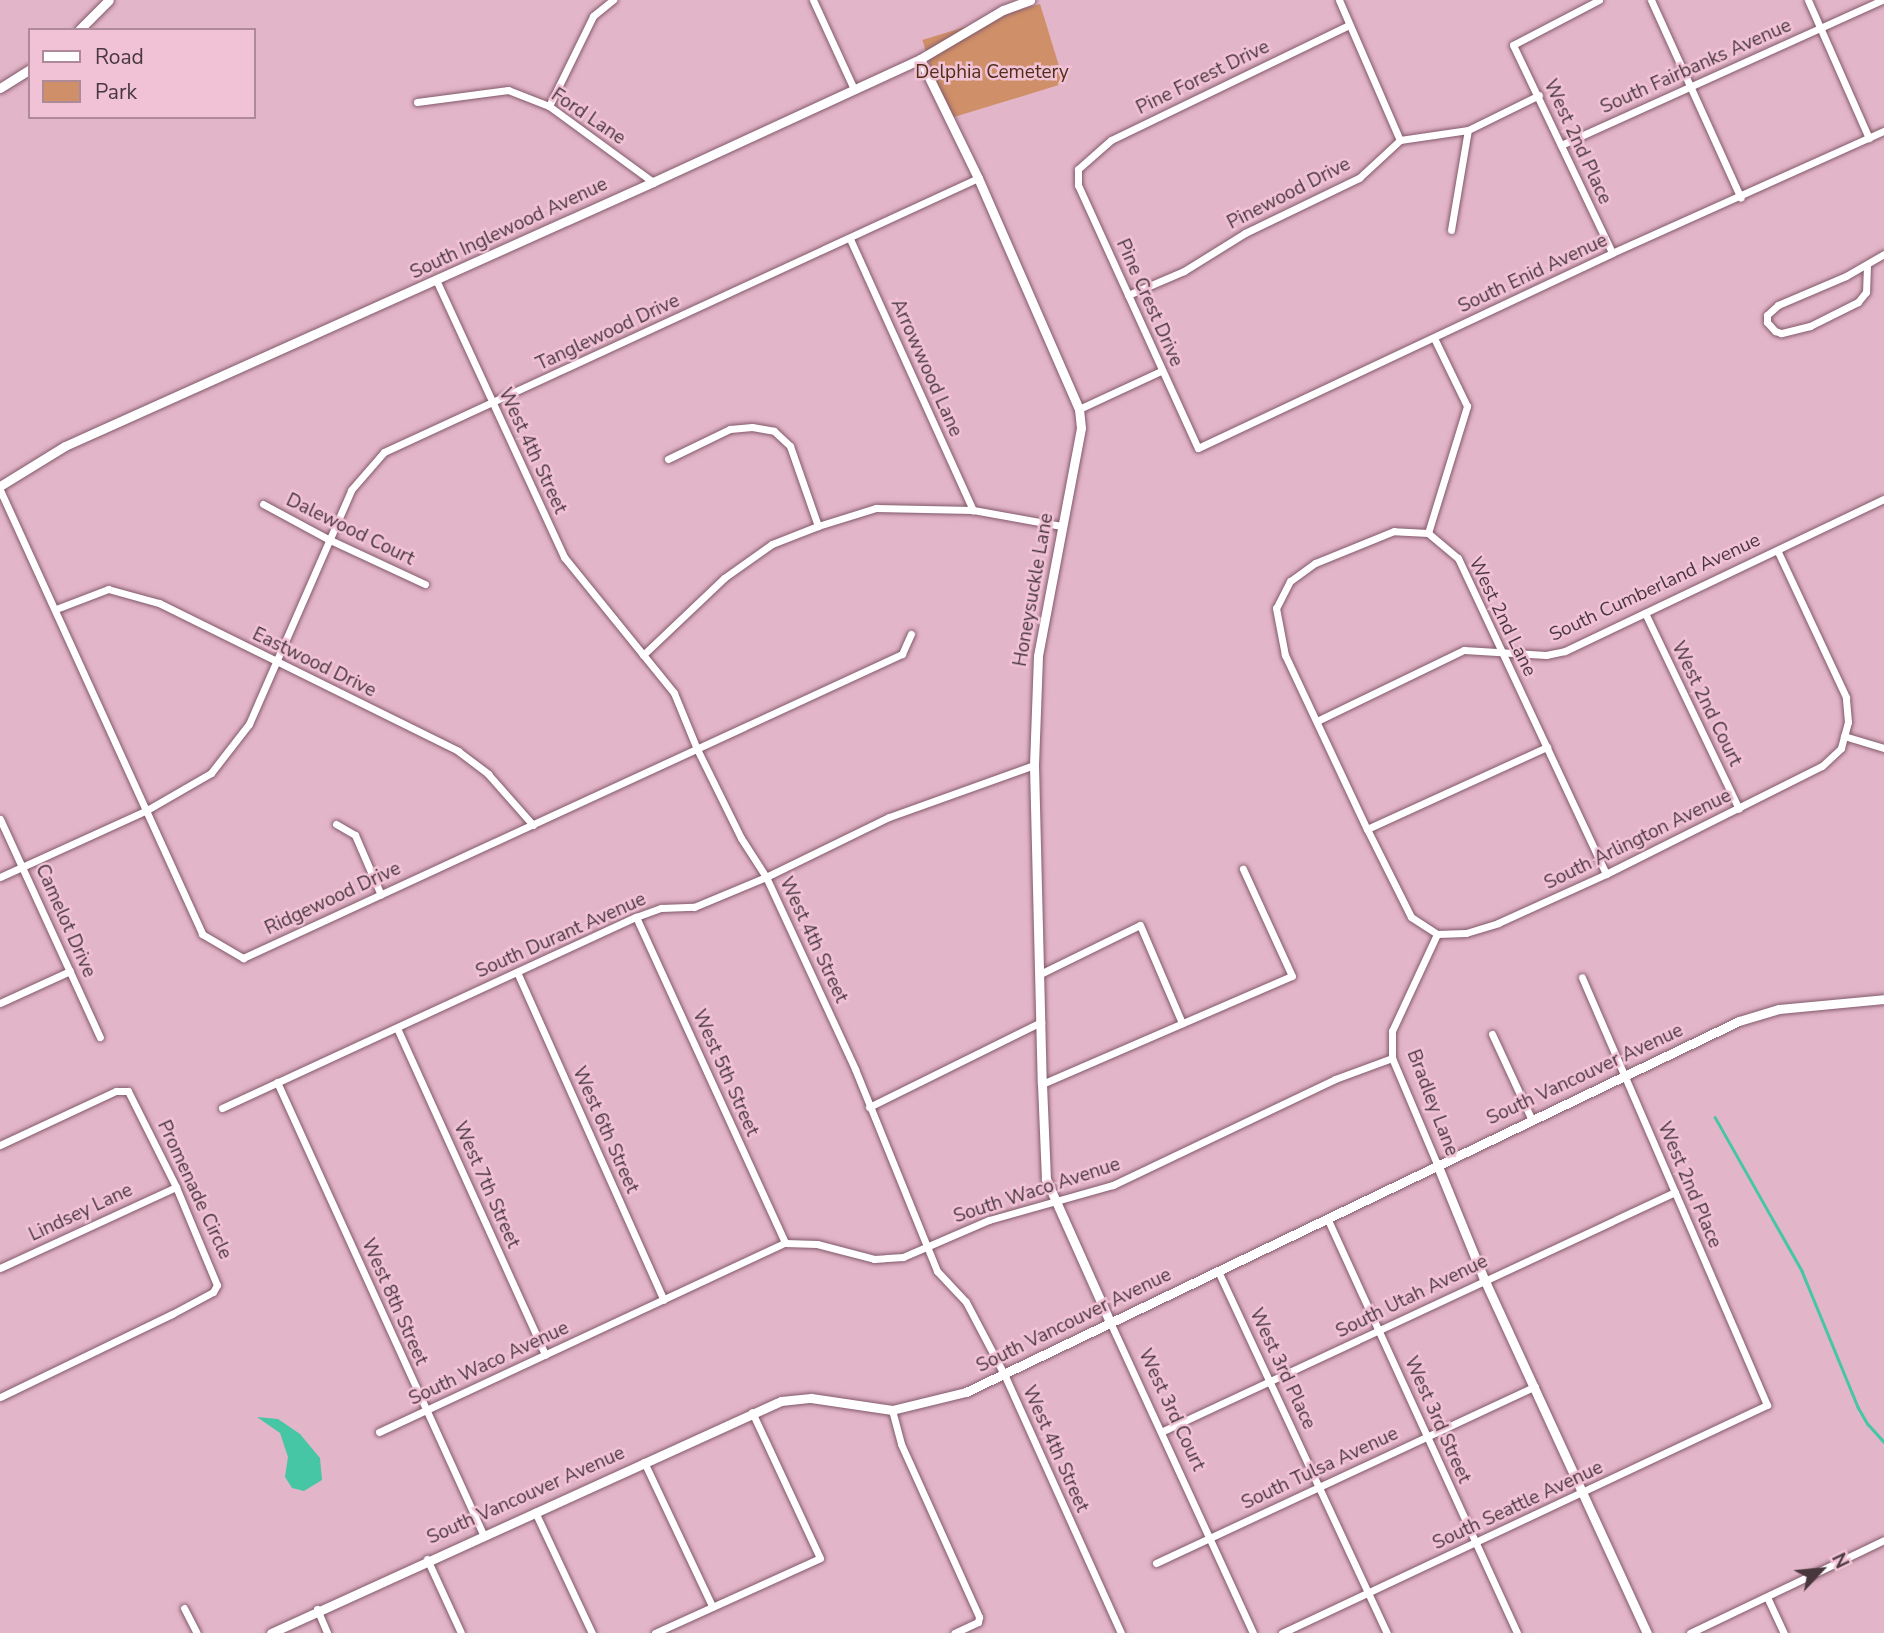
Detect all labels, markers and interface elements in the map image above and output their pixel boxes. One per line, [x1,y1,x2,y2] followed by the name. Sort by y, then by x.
[1597,15,1795,119] street label: South Fairbanks Avenue
[28,28,256,119] legend
[1133,36,1273,120] street label: Pine Forest Drive
[95,43,144,71] text: Road
[915,62,1069,84] park label: Delphia Cemetery
[1538,76,1616,208] street label: West 2nd Place
[95,78,137,106] text: Park
[547,84,629,150] street label: Ford Lane
[1224,153,1354,235] street label: Pinewood Drive
[407,173,611,285] street label: South Inglewood Avenue
[1455,229,1611,319] street label: South Enid Avenue
[1111,236,1187,370] street label: Pine Crest Drive
[533,290,683,376] street label: Tanglewood Drive
[885,296,967,440] street label: Arrowwood Lane
[493,385,571,517] street label: West 4th Street
[282,489,418,571] street label: Dalewood Court
[1009,512,1059,668] street label: Honeysuckle Lane
[1546,529,1764,647] street label: South Cumberland Avenue
[1463,554,1541,680] street label: West 2nd Lane
[248,623,380,703] street label: Eastwood Drive
[1666,638,1746,770] street label: West 2nd Court
[1541,785,1735,895] street label: South Arlington Avenue
[261,858,405,940] street label: Ridgewood Drive
[30,861,100,981] street label: Camelot Drive
[774,874,852,1006] street label: West 4th Street
[472,888,650,984] street label: South Durant Avenue
[687,1006,763,1140] street label: West 5th Street
[1483,1019,1687,1131] street label: South Vancouver Avenue
[1401,1047,1463,1159] street label: Bradley Lane
[567,1063,643,1197] street label: West 6th Street
[152,1117,236,1263] street label: Promenade Circle
[448,1118,524,1252] street label: West 7th Street
[1652,1118,1726,1252] street label: West 2nd Place
[951,1153,1123,1229] street label: South Waco Avenue
[26,1179,136,1247] street label: Lindsey Lane
[356,1235,432,1369] street label: West 8th Street
[1332,1250,1492,1344] street label: South Utah Avenue
[973,1264,1175,1378] street label: South Vancouver Avenue
[1244,1305,1320,1433] street label: West 3rd Place
[405,1317,573,1411] street label: South Waco Avenue
[1133,1345,1209,1475] street label: West 3rd Court
[1399,1353,1475,1487] street label: West 3rd Street
[1017,1382,1093,1516] street label: West 4th Street
[1238,1423,1402,1515] street label: South Tulsa Avenue
[424,1442,628,1550] street label: South Vancouver Avenue
[1429,1457,1607,1555] street label: South Seattle Avenue
[1786,1535,1856,1605] north arrow
[1825,1549,1855,1573] text: N

